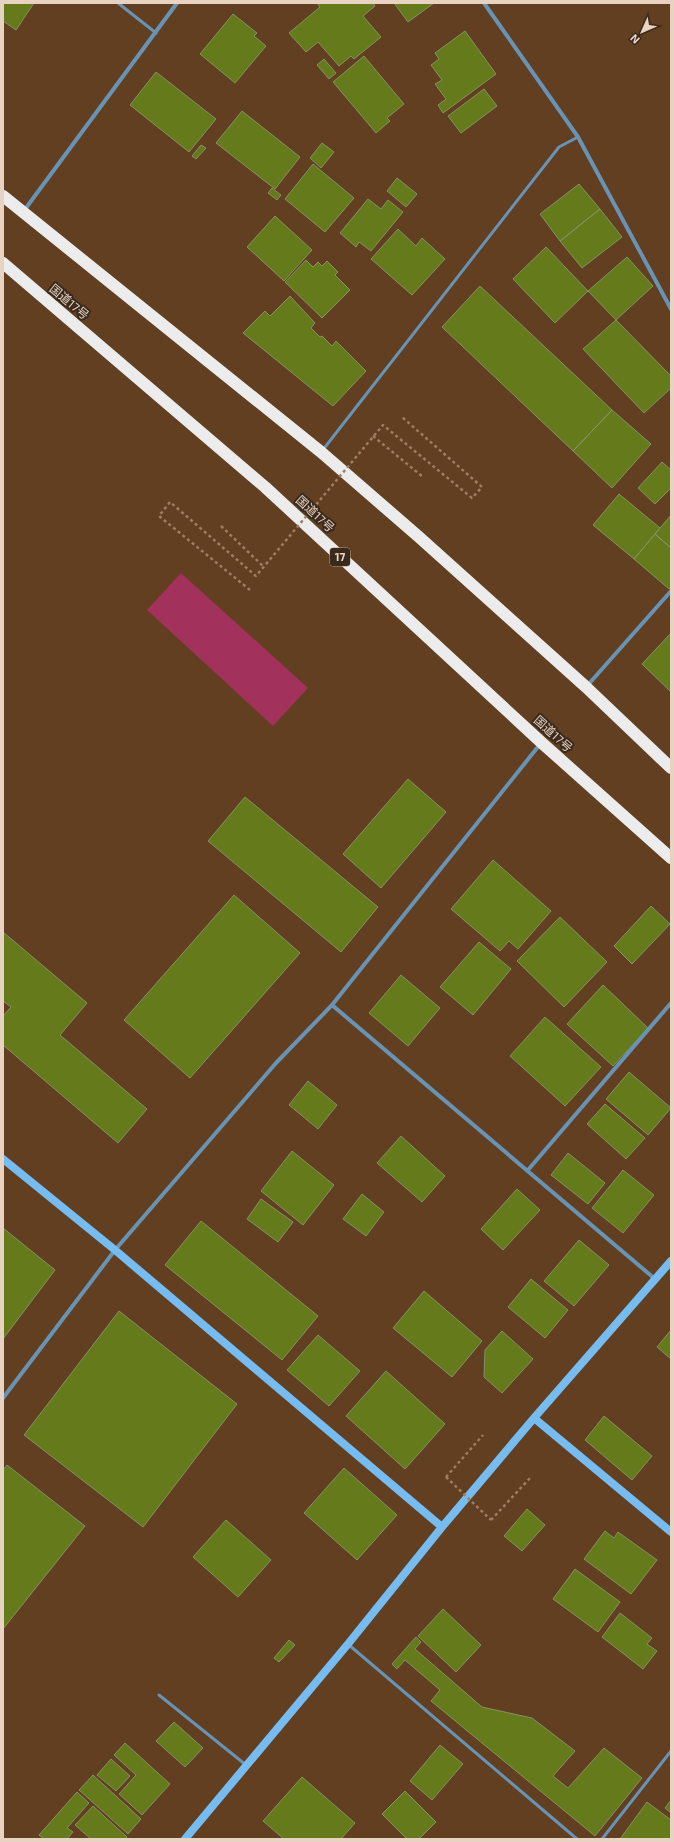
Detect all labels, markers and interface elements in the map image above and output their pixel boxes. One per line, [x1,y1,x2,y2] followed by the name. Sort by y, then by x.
[622,12,662,52] north arrow
[627,32,642,47] text: N
[47,281,92,322] street label: 国道17号
[294,492,338,534] street label: 国道17号
[330,548,350,566] road number: 17
[532,712,576,754] street label: 国道17号

